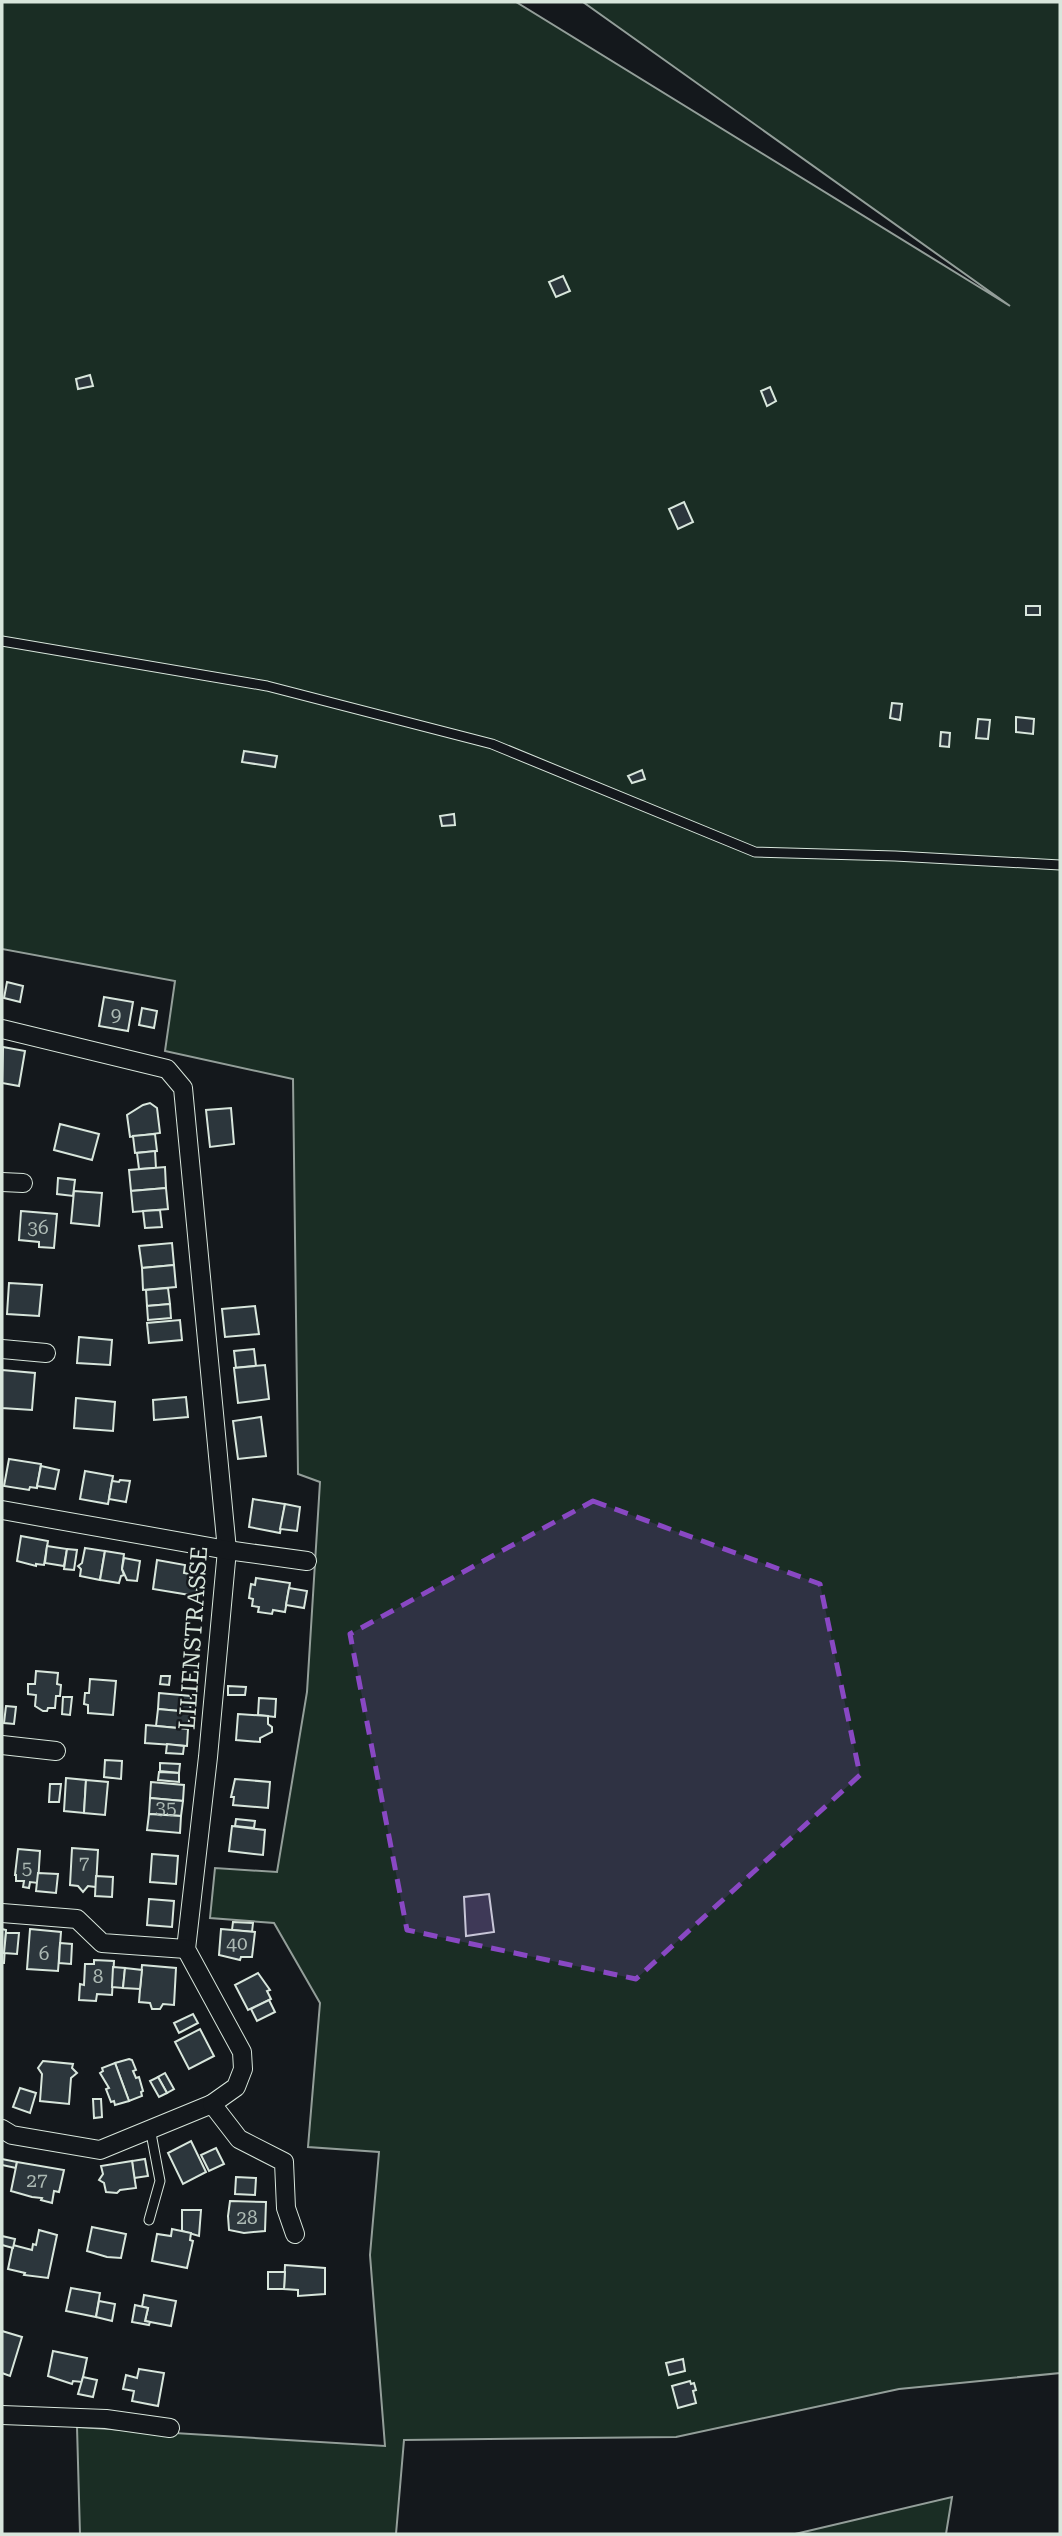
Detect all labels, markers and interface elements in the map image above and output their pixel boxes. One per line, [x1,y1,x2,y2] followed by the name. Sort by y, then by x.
[111,1003,121,1026] house number: 9
[27,1216,49,1239] house number: 36
[174,1545,213,1731] street label: LILIENSTRASSE
[155,1796,177,1819] house number: 35
[79,1852,90,1875] house number: 7
[22,1856,32,1879] house number: 5
[226,1932,248,1955] house number: 40
[39,1942,49,1965] house number: 6
[93,1965,103,1988] house number: 8
[26,2169,48,2192] house number: 27
[236,2206,258,2229] house number: 28

